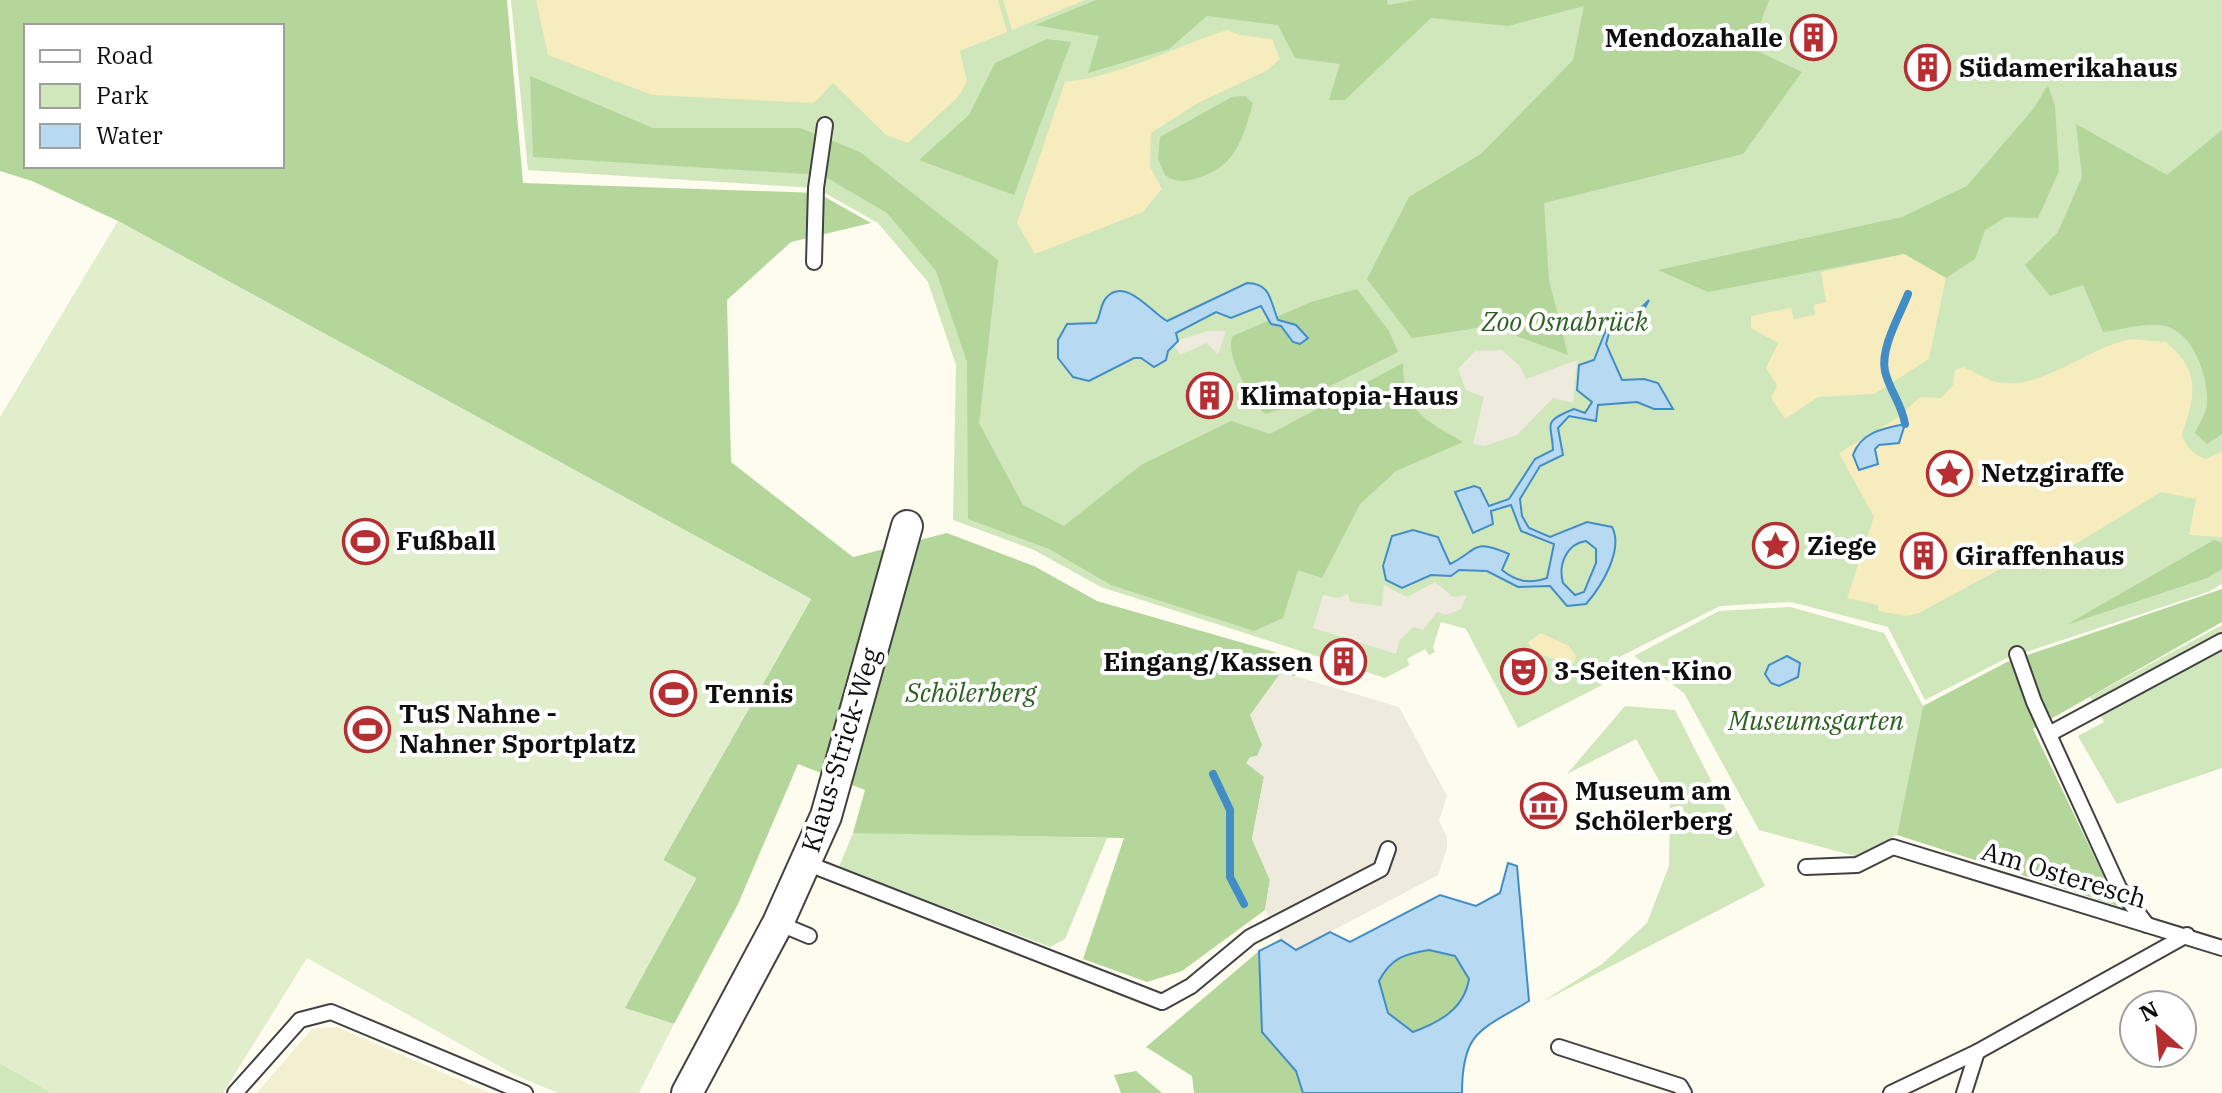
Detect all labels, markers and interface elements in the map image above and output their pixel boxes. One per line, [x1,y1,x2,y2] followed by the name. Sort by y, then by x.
[1790,14,1838,62] building icon: Mendozahalle
[1605,20,1783,54] place label: Mendozahalle
[24,24,284,168] legend
[96,39,153,71] text: Road
[1904,44,1952,92] building icon: Südamerikahaus
[1959,50,2178,84] place label: Südamerikahaus
[96,79,148,111] text: Park
[96,119,163,151] text: Water
[1481,304,1648,338] park label: Zoo Osnabrück
[1185,372,1233,420] building icon: Klimatopia-Haus
[1240,378,1458,412] place label: Klimatopia-Haus
[1926,449,1974,497] place icon: Netzgiraffe
[1981,455,2124,489] place label: Netzgiraffe
[341,517,389,565] sports icon: Fußball
[1752,522,1800,570] place icon: Ziege
[396,523,496,557] place label: Fußball
[1807,528,1877,562] place label: Ziege
[1900,532,1948,580] building icon: Giraffenhaus
[1955,538,2125,572] place label: Giraffenhaus
[1320,638,1368,686] building icon: Eingang/Kassen
[793,643,887,856] street label: Klaus-Strick-Weg
[1103,644,1313,678] place label: Eingang/Kassen
[1499,647,1547,695] theatre icon: 3-Seiten-Kino
[1554,653,1732,687] place label: 3-Seiten-Kino
[650,670,698,718] sports icon: Tennis
[904,675,1037,709] park label: Schölerberg
[705,676,793,710] place label: Tennis
[399,696,636,760] place label: TuS Nahne - Nahner Sportplatz
[1727,703,1904,737] park label: Museumsgarten
[344,705,392,753] sports icon: TuS Nahne - Nahner Sportplatz
[1575,773,1732,837] place label: Museum am Schölerberg
[1520,782,1568,830] museum icon: Museum am Schölerberg
[1978,833,2151,915] street label: Am Osteresch
[2118,989,2198,1069] north arrow
[2134,994,2163,1028] text: N

